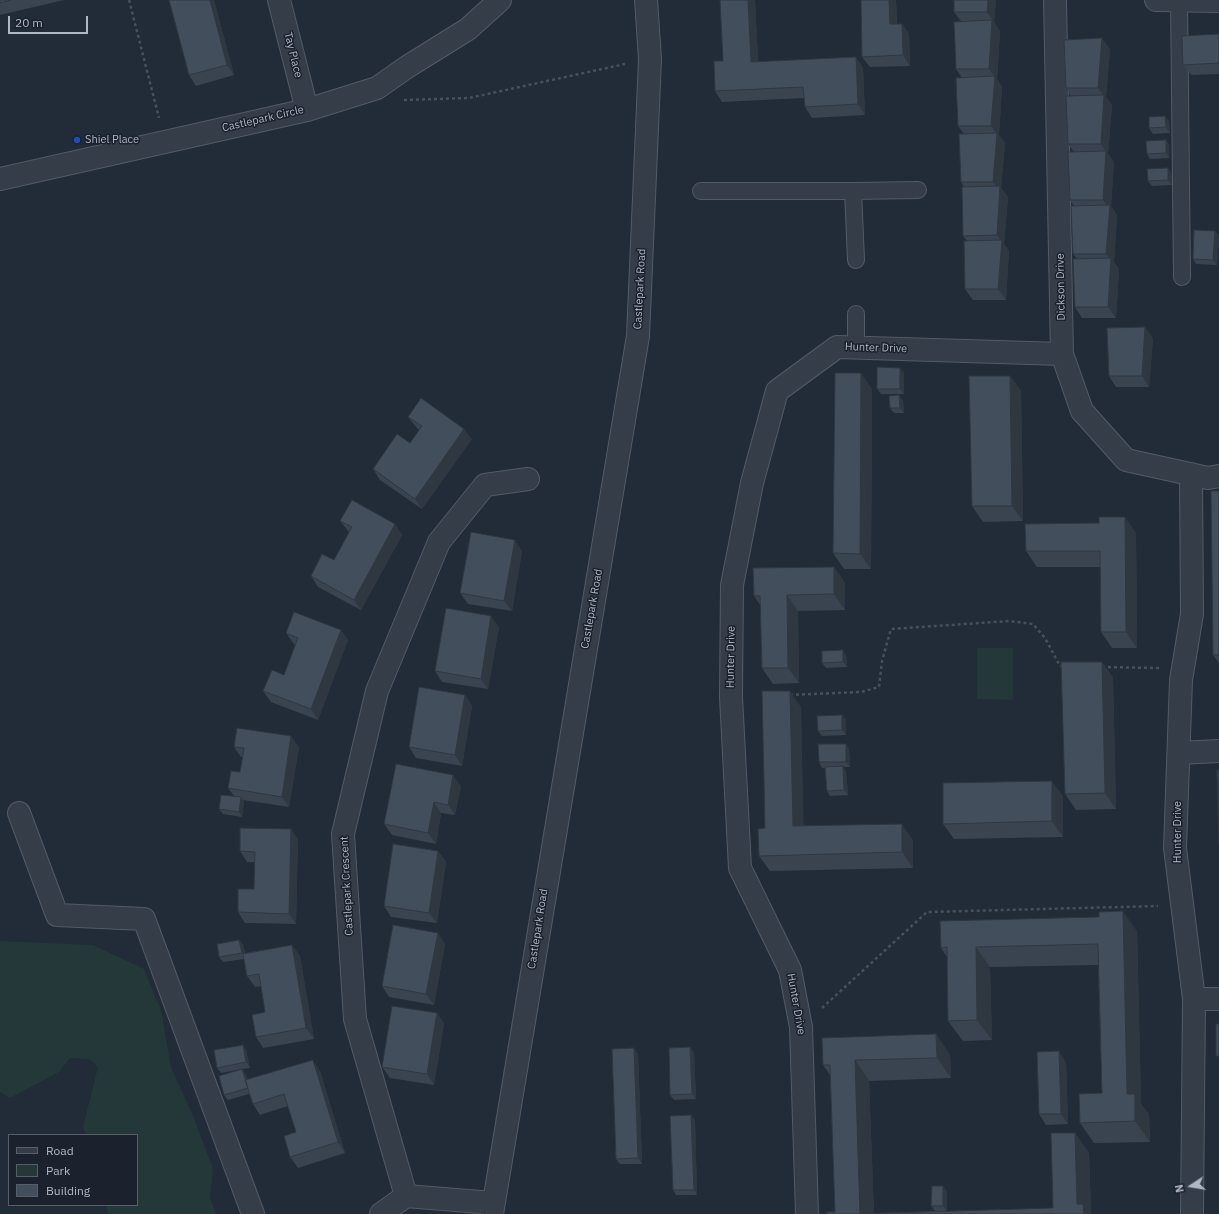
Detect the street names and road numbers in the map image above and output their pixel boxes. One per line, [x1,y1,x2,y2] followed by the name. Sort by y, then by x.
[281,31,305,79] street label: Tay Place
[221,103,305,135] street label: Castlepark Circle
[631,248,649,330] street label: Castlepark Road
[1054,253,1068,321] street label: Dickson Drive
[845,340,907,356] street label: Hunter Drive
[578,568,606,650] street label: Castlepark Road
[724,626,738,688] street label: Hunter Drive
[1171,801,1185,863] street label: Hunter Drive
[338,836,356,936] street label: Castlepark Crescent
[525,888,551,970] street label: Castlepark Road
[784,972,808,1036] street label: Hunter Drive

